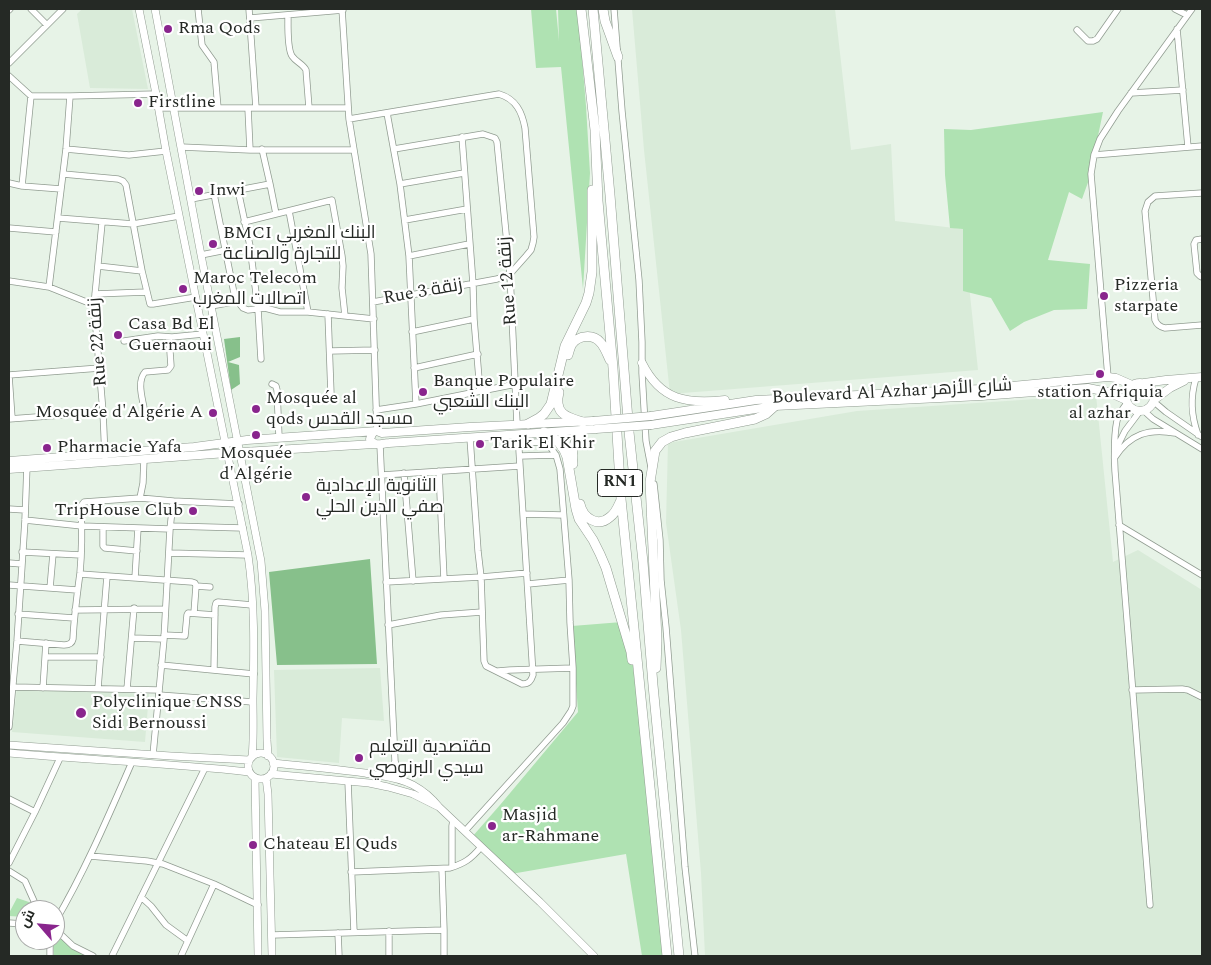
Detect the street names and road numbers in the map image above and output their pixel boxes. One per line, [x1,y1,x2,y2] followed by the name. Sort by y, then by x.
[495,236,523,326] street label: Rue 12 زنقة
[382,275,464,311] street label: Rue 3 زنقة
[85,297,113,387] street label: Rue 22 زنقة
[771,376,1013,410] street label: Boulevard Al Azhar شارع الأزهر
[598,469,642,496] road number: RN1

